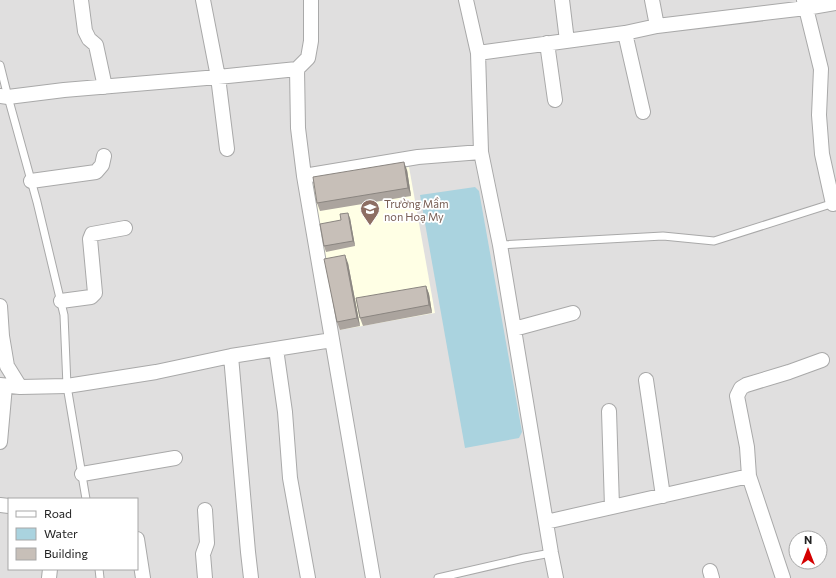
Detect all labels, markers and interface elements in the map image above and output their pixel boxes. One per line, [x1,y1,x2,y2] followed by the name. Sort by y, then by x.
[384,197,449,223] place label: Trường Mầm non Hoạ My
[359,198,381,226] school or university icon: Trường Mầm non Hoạ My
[8,498,138,570] legend
[44,506,72,520] text: Road
[44,526,78,540] text: Water
[788,530,828,570] north arrow
[804,533,812,546] text: N
[44,546,88,560] text: Building

